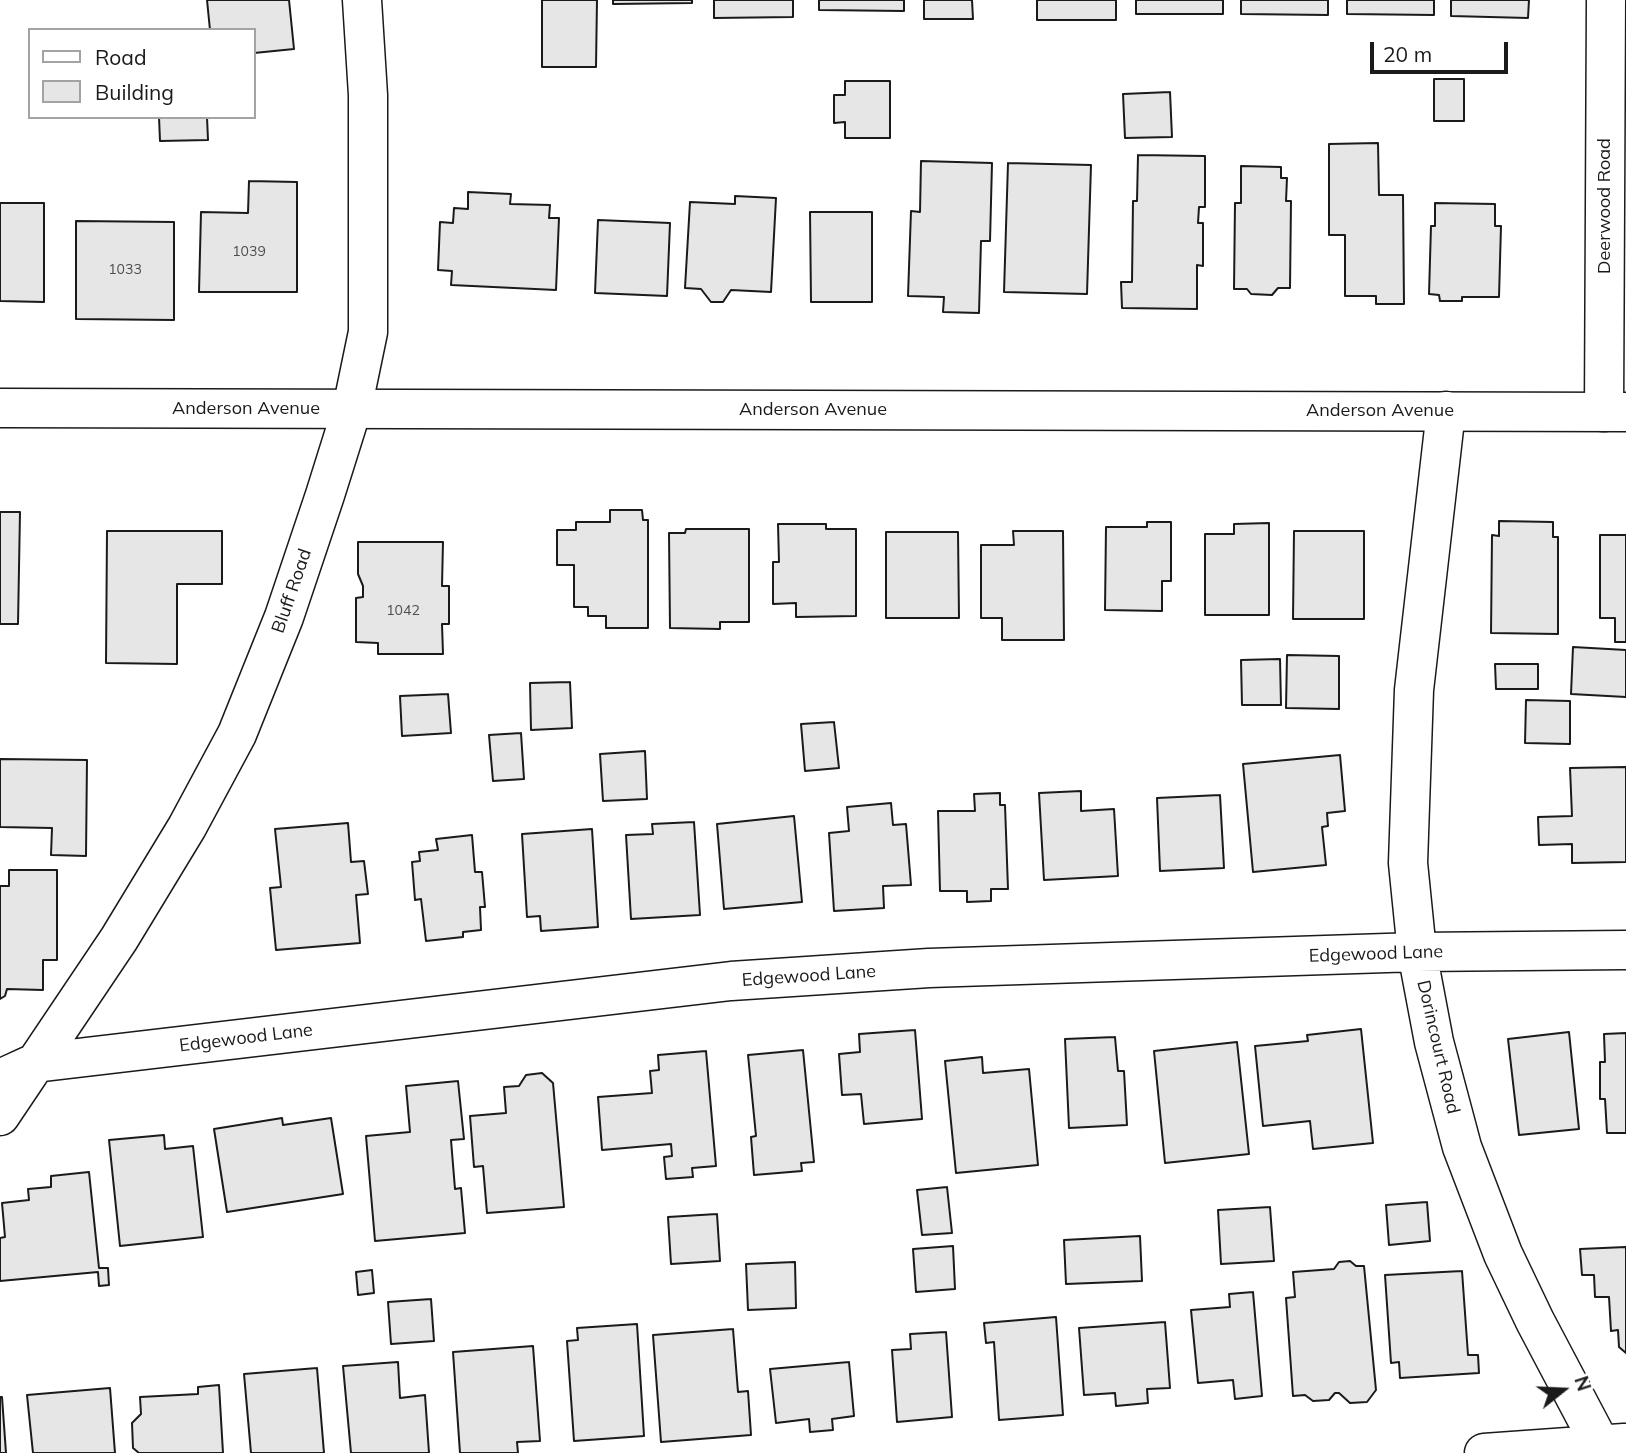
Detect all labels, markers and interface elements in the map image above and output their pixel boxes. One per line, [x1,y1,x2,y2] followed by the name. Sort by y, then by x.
[28,28,256,119] legend
[1374,28,1512,72] scale bar
[1383,41,1432,67] text: 20 m
[95,44,146,70] text: Road
[95,79,174,105] text: Building
[1594,138,1616,274] street label: Deerwood Road
[232,244,266,260] house number: 1039
[108,262,142,278] house number: 1033
[172,398,320,420] street label: Anderson Avenue
[739,399,887,421] street label: Anderson Avenue
[1306,400,1454,422] street label: Anderson Avenue
[268,546,316,636] street label: Bluff Road
[386,603,420,619] house number: 1042
[1308,941,1444,967] street label: Edgewood Lane
[741,961,877,991] street label: Edgewood Lane
[1412,978,1464,1116] street label: Dorincourt Road
[178,1019,314,1057] street label: Edgewood Lane
[1528,1355,1598,1425] north arrow
[1569,1373,1597,1394] text: N

